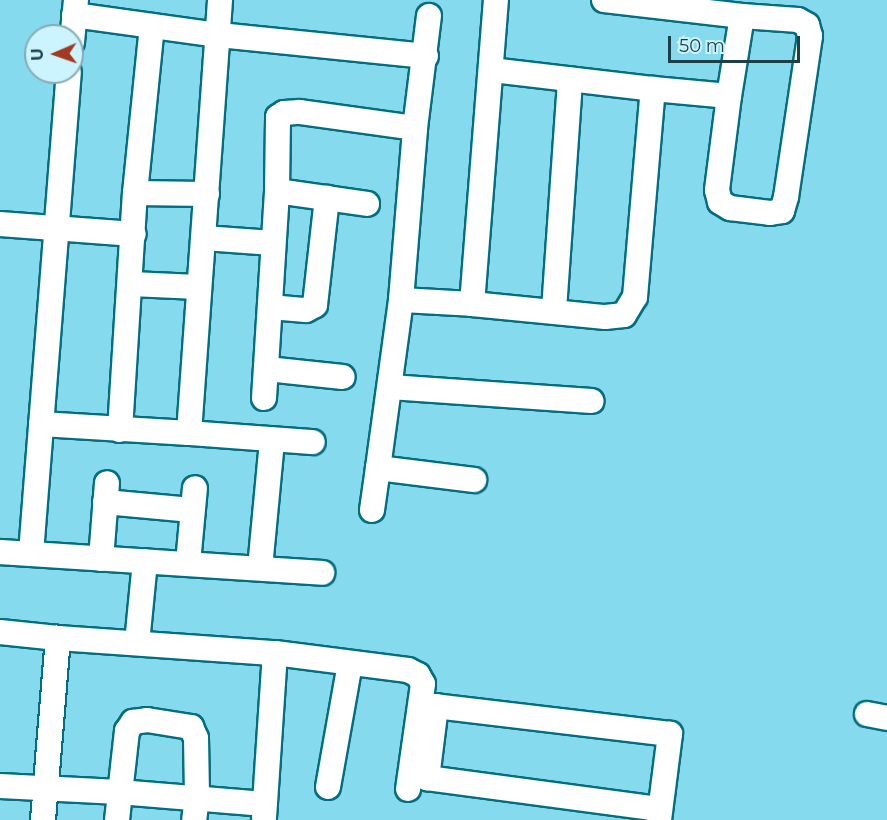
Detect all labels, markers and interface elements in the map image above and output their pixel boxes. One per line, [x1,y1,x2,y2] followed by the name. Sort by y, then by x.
[24,24,84,84] north arrow
[671,24,803,62] scale bar
[679,35,725,57] text: 50 m
[28,48,47,61] text: U

